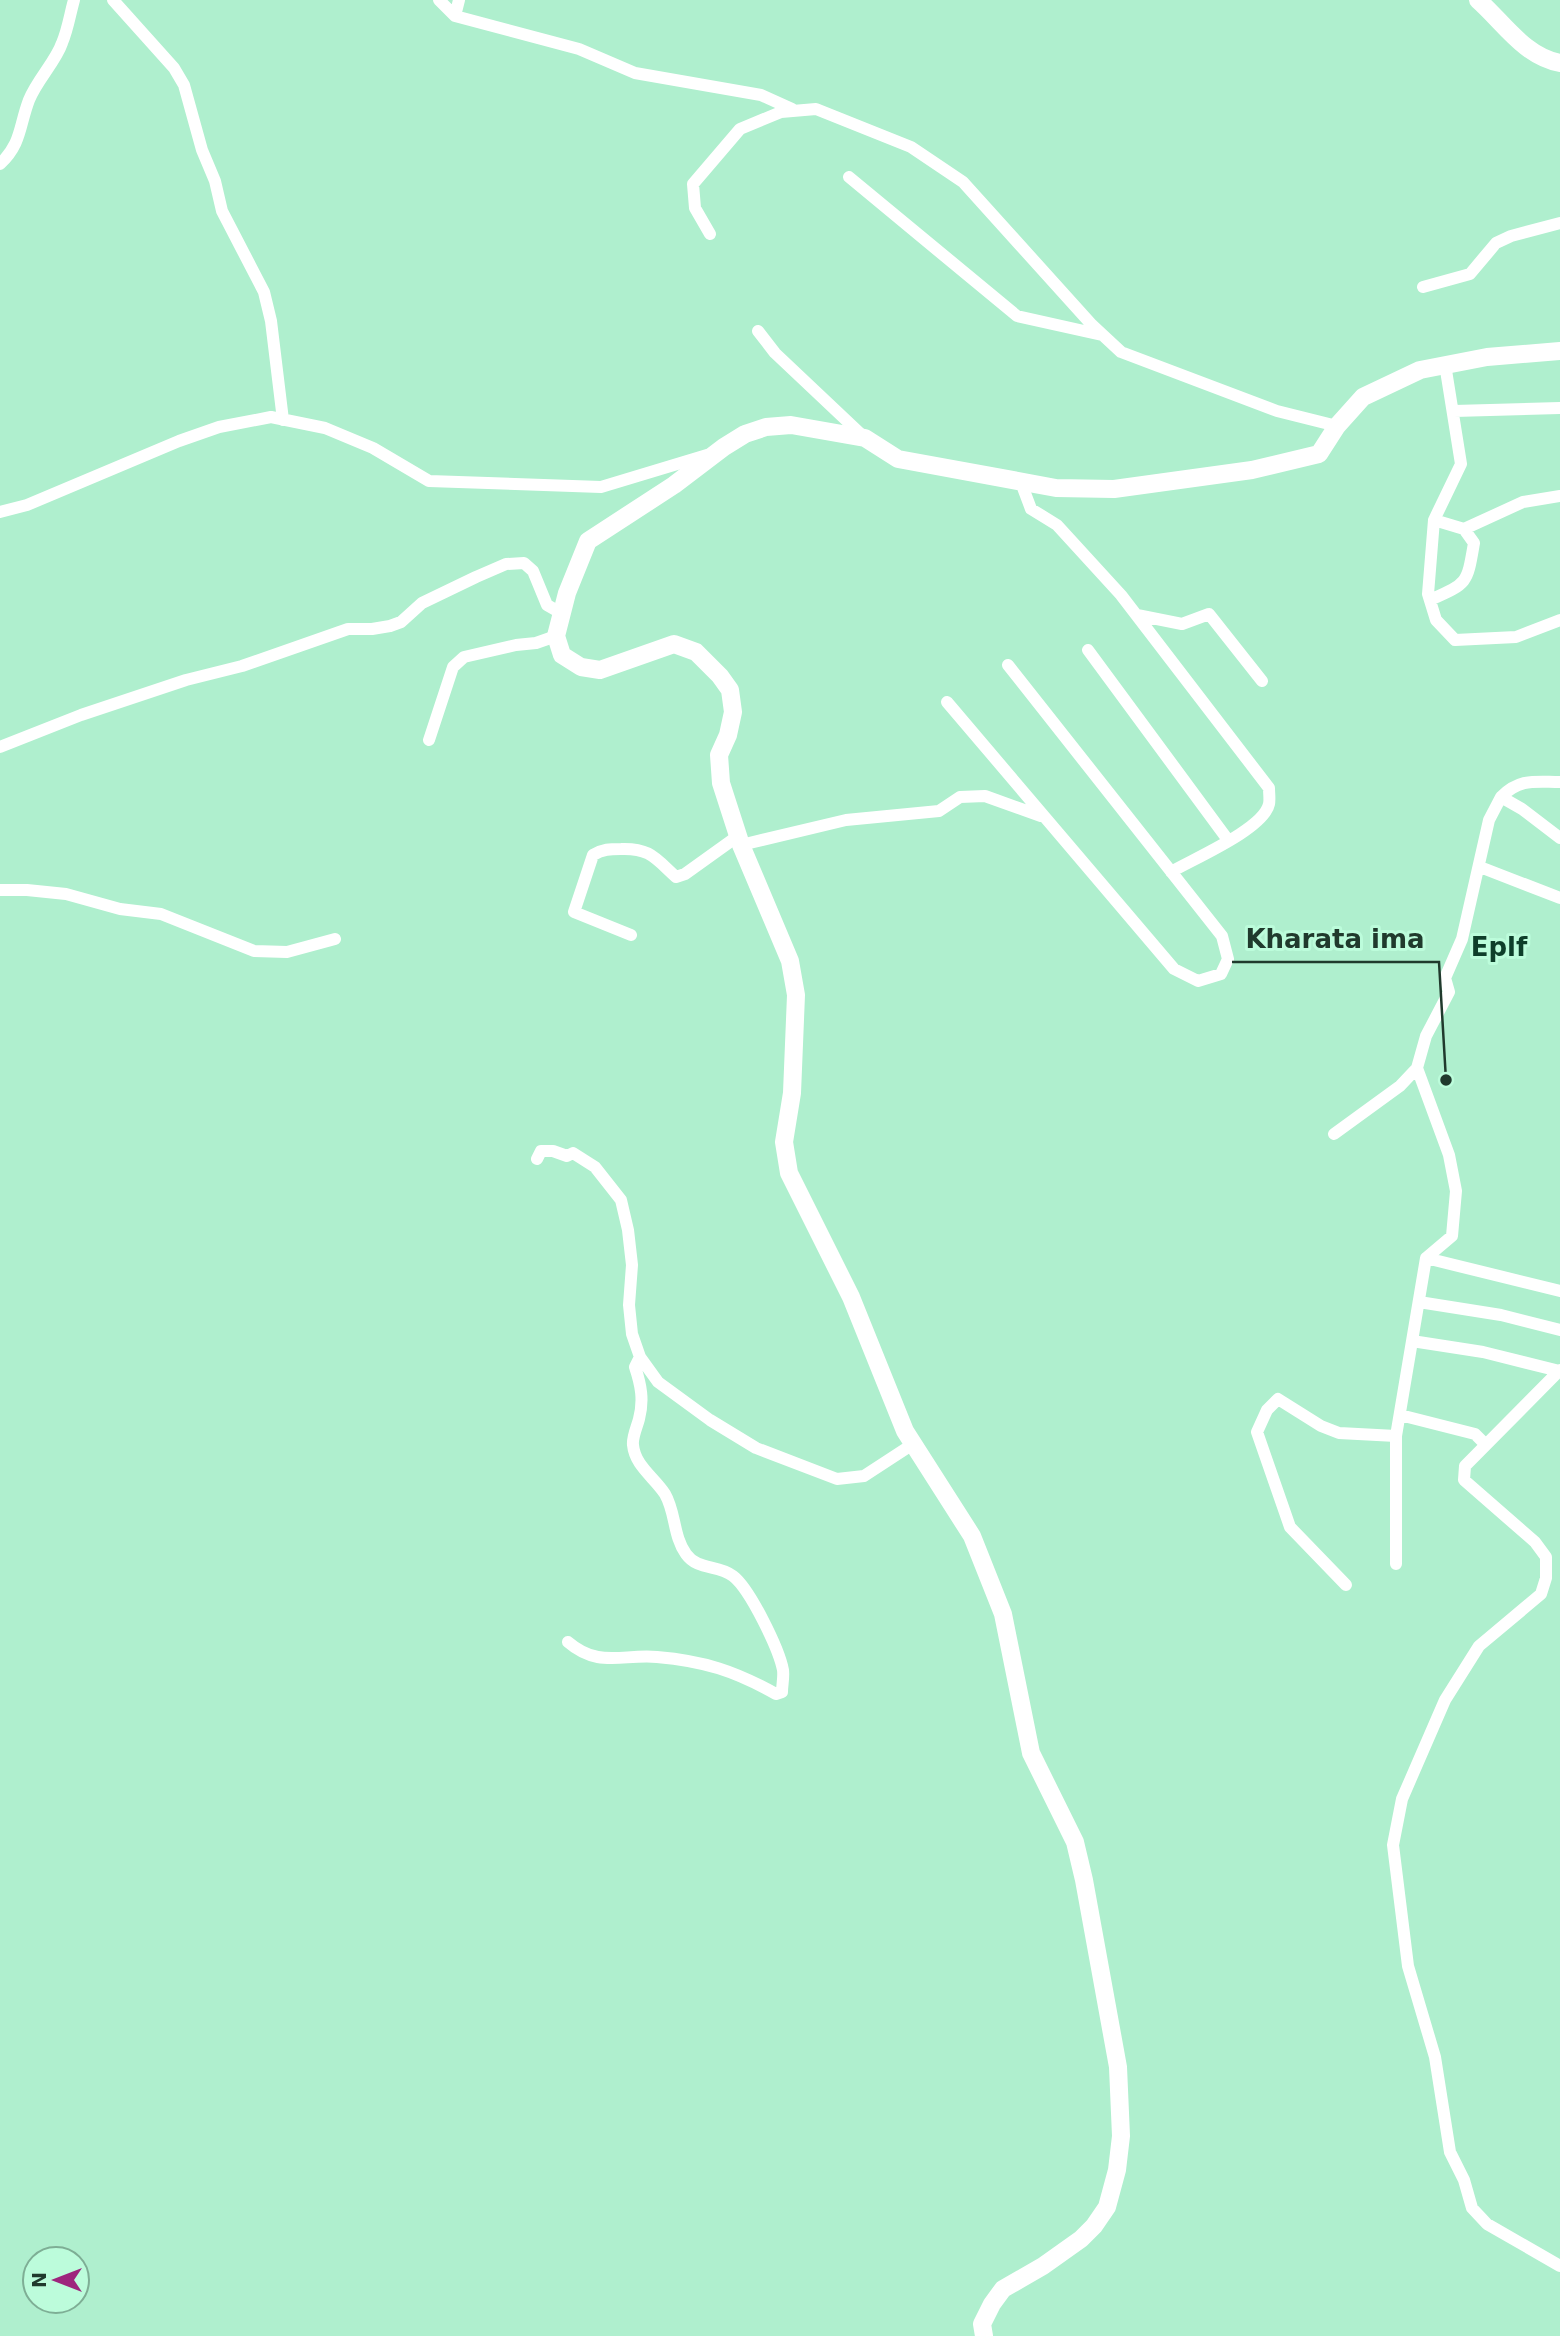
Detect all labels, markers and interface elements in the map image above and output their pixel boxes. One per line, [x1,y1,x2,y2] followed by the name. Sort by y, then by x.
[1232,915,1439,962] callout: Kharata ima
[1245,924,1425,954] text: Kharata ima
[1471,932,1528,962] district label: Eplf
[21,2245,91,2315] north arrow
[28,2272,50,2288] text: N

